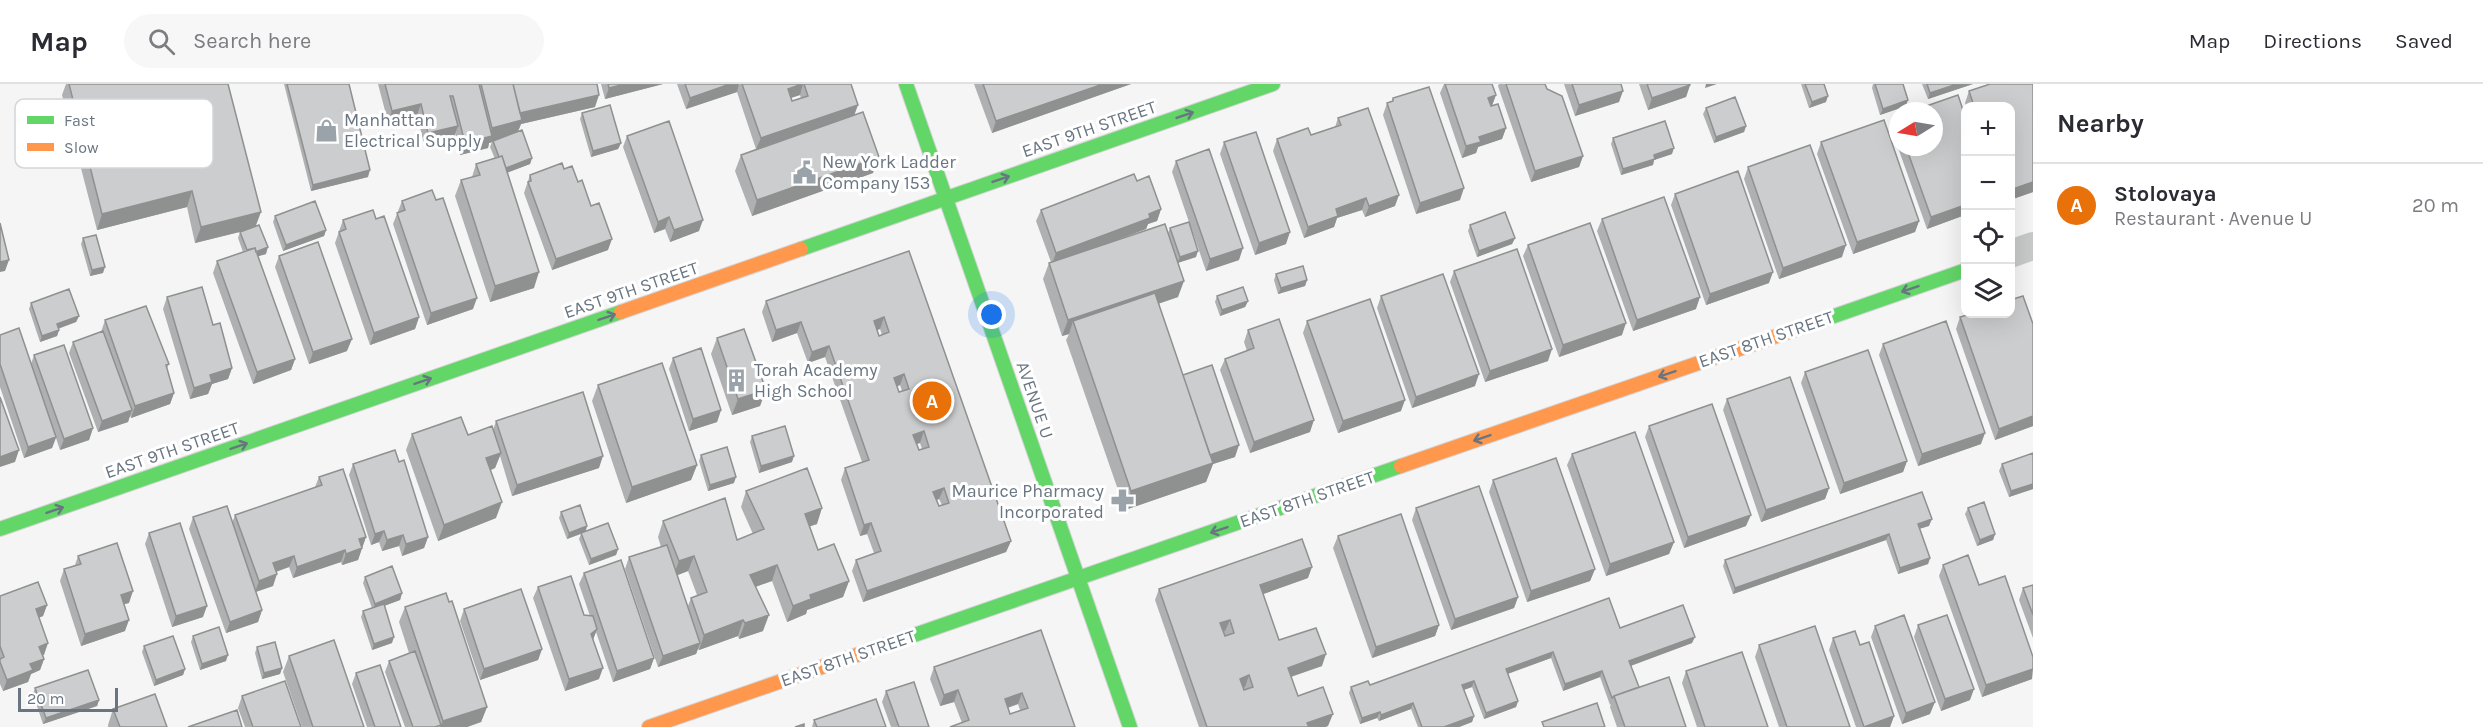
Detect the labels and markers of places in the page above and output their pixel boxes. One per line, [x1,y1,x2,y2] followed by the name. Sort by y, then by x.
[344,109,482,152] place label: Manhattan Electrical Supply
[313,117,339,143] shop icon: Manhattan Electrical Supply
[822,151,956,194] place label: New York Ladder Company 153
[791,159,817,185] public building icon: New York Ladder Company 153
[754,359,878,402] place label: Torah Academy High School
[723,367,749,393] building icon: Torah Academy High School
[912,378,952,424] pin: A
[952,480,1105,523] place label: Maurice Pharmacy Incorporated
[1109,488,1135,514] pharmacy icon: Maurice Pharmacy Incorporated

